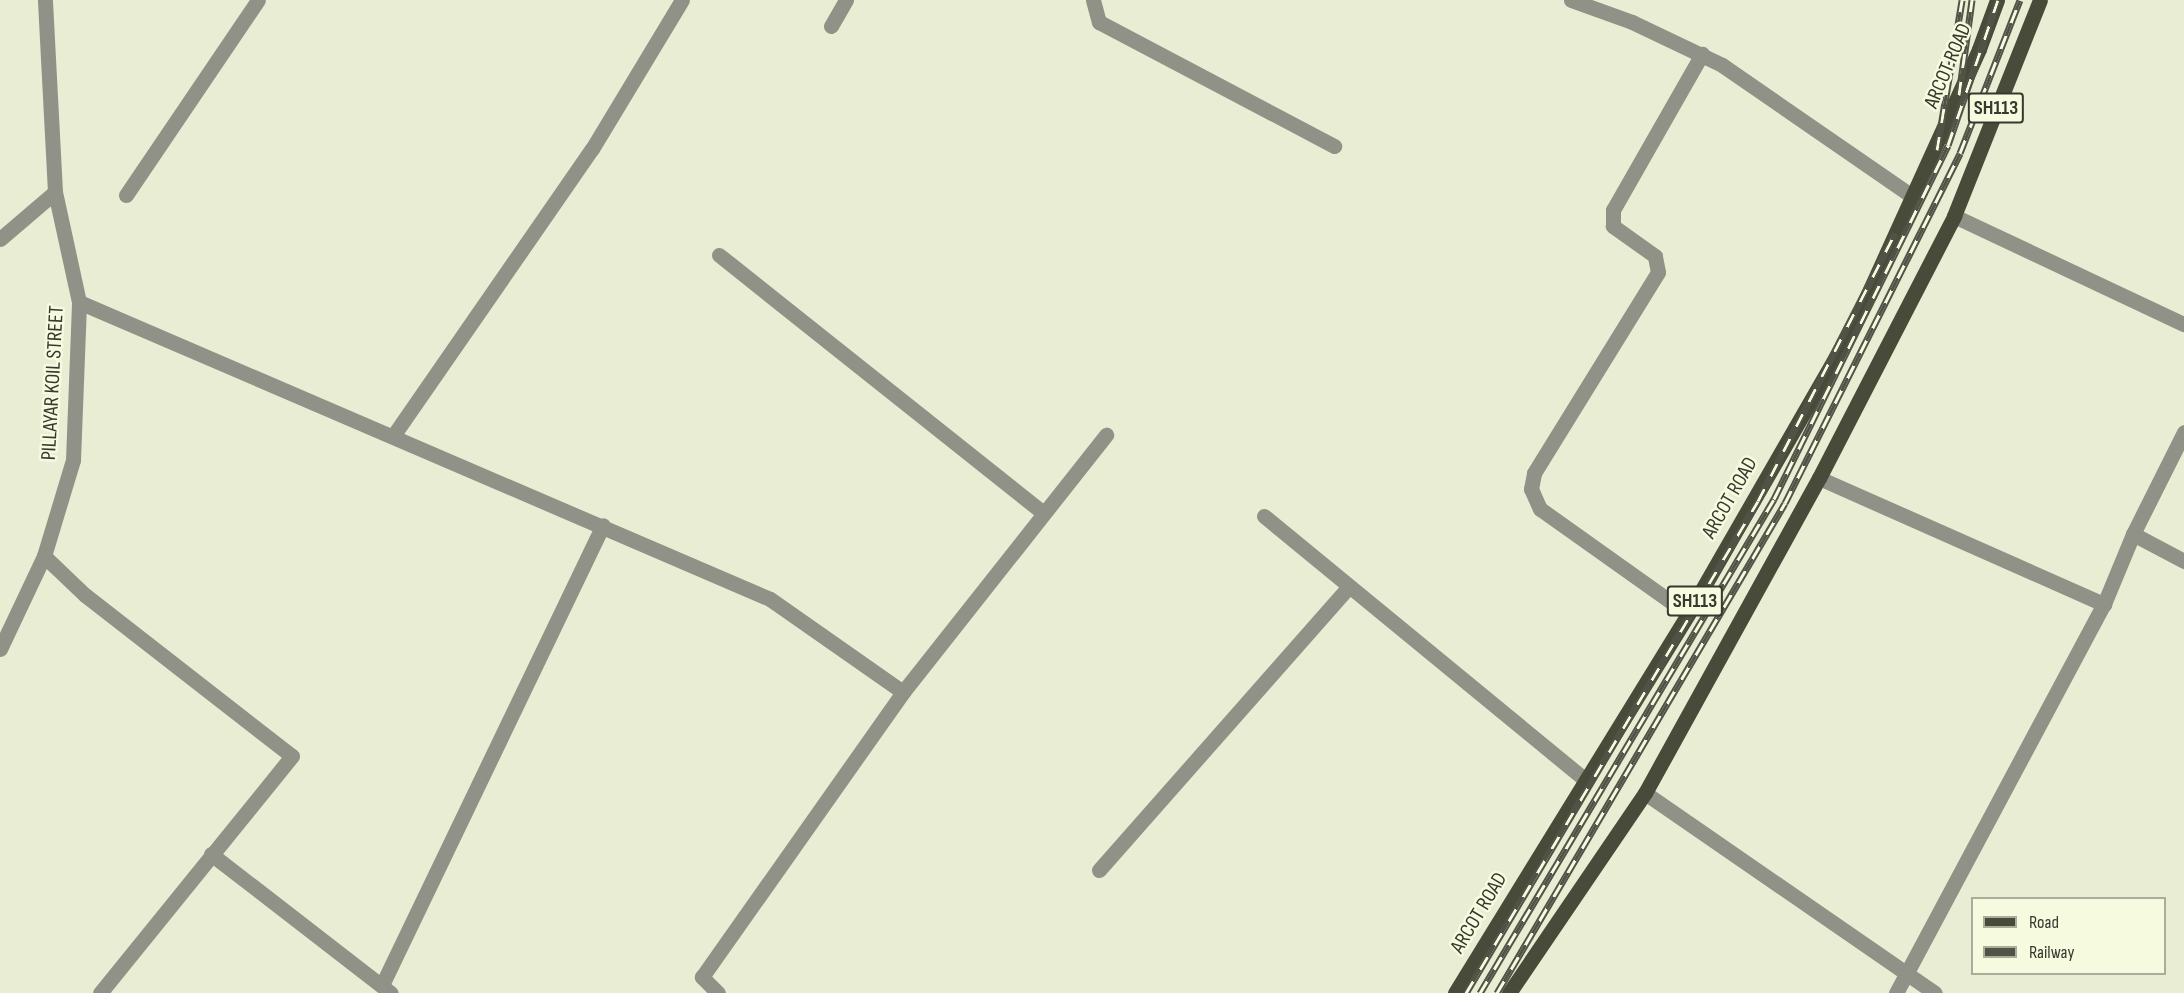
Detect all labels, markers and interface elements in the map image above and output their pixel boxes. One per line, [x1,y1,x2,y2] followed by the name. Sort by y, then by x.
[1919,20,1977,112] street label: ARCOT ROAD
[1968,91,2024,125] road number: SH113
[36,305,70,461] street label: PILLAYAR KOIL STREET
[1697,453,1763,543] street label: ARCOT ROAD
[1666,584,1724,618] road number: SH113
[1445,868,1513,958] street label: ARCOT ROAD
[1971,897,2166,975] legend
[2029,912,2059,933] text: Road
[2029,942,2074,963] text: Railway

